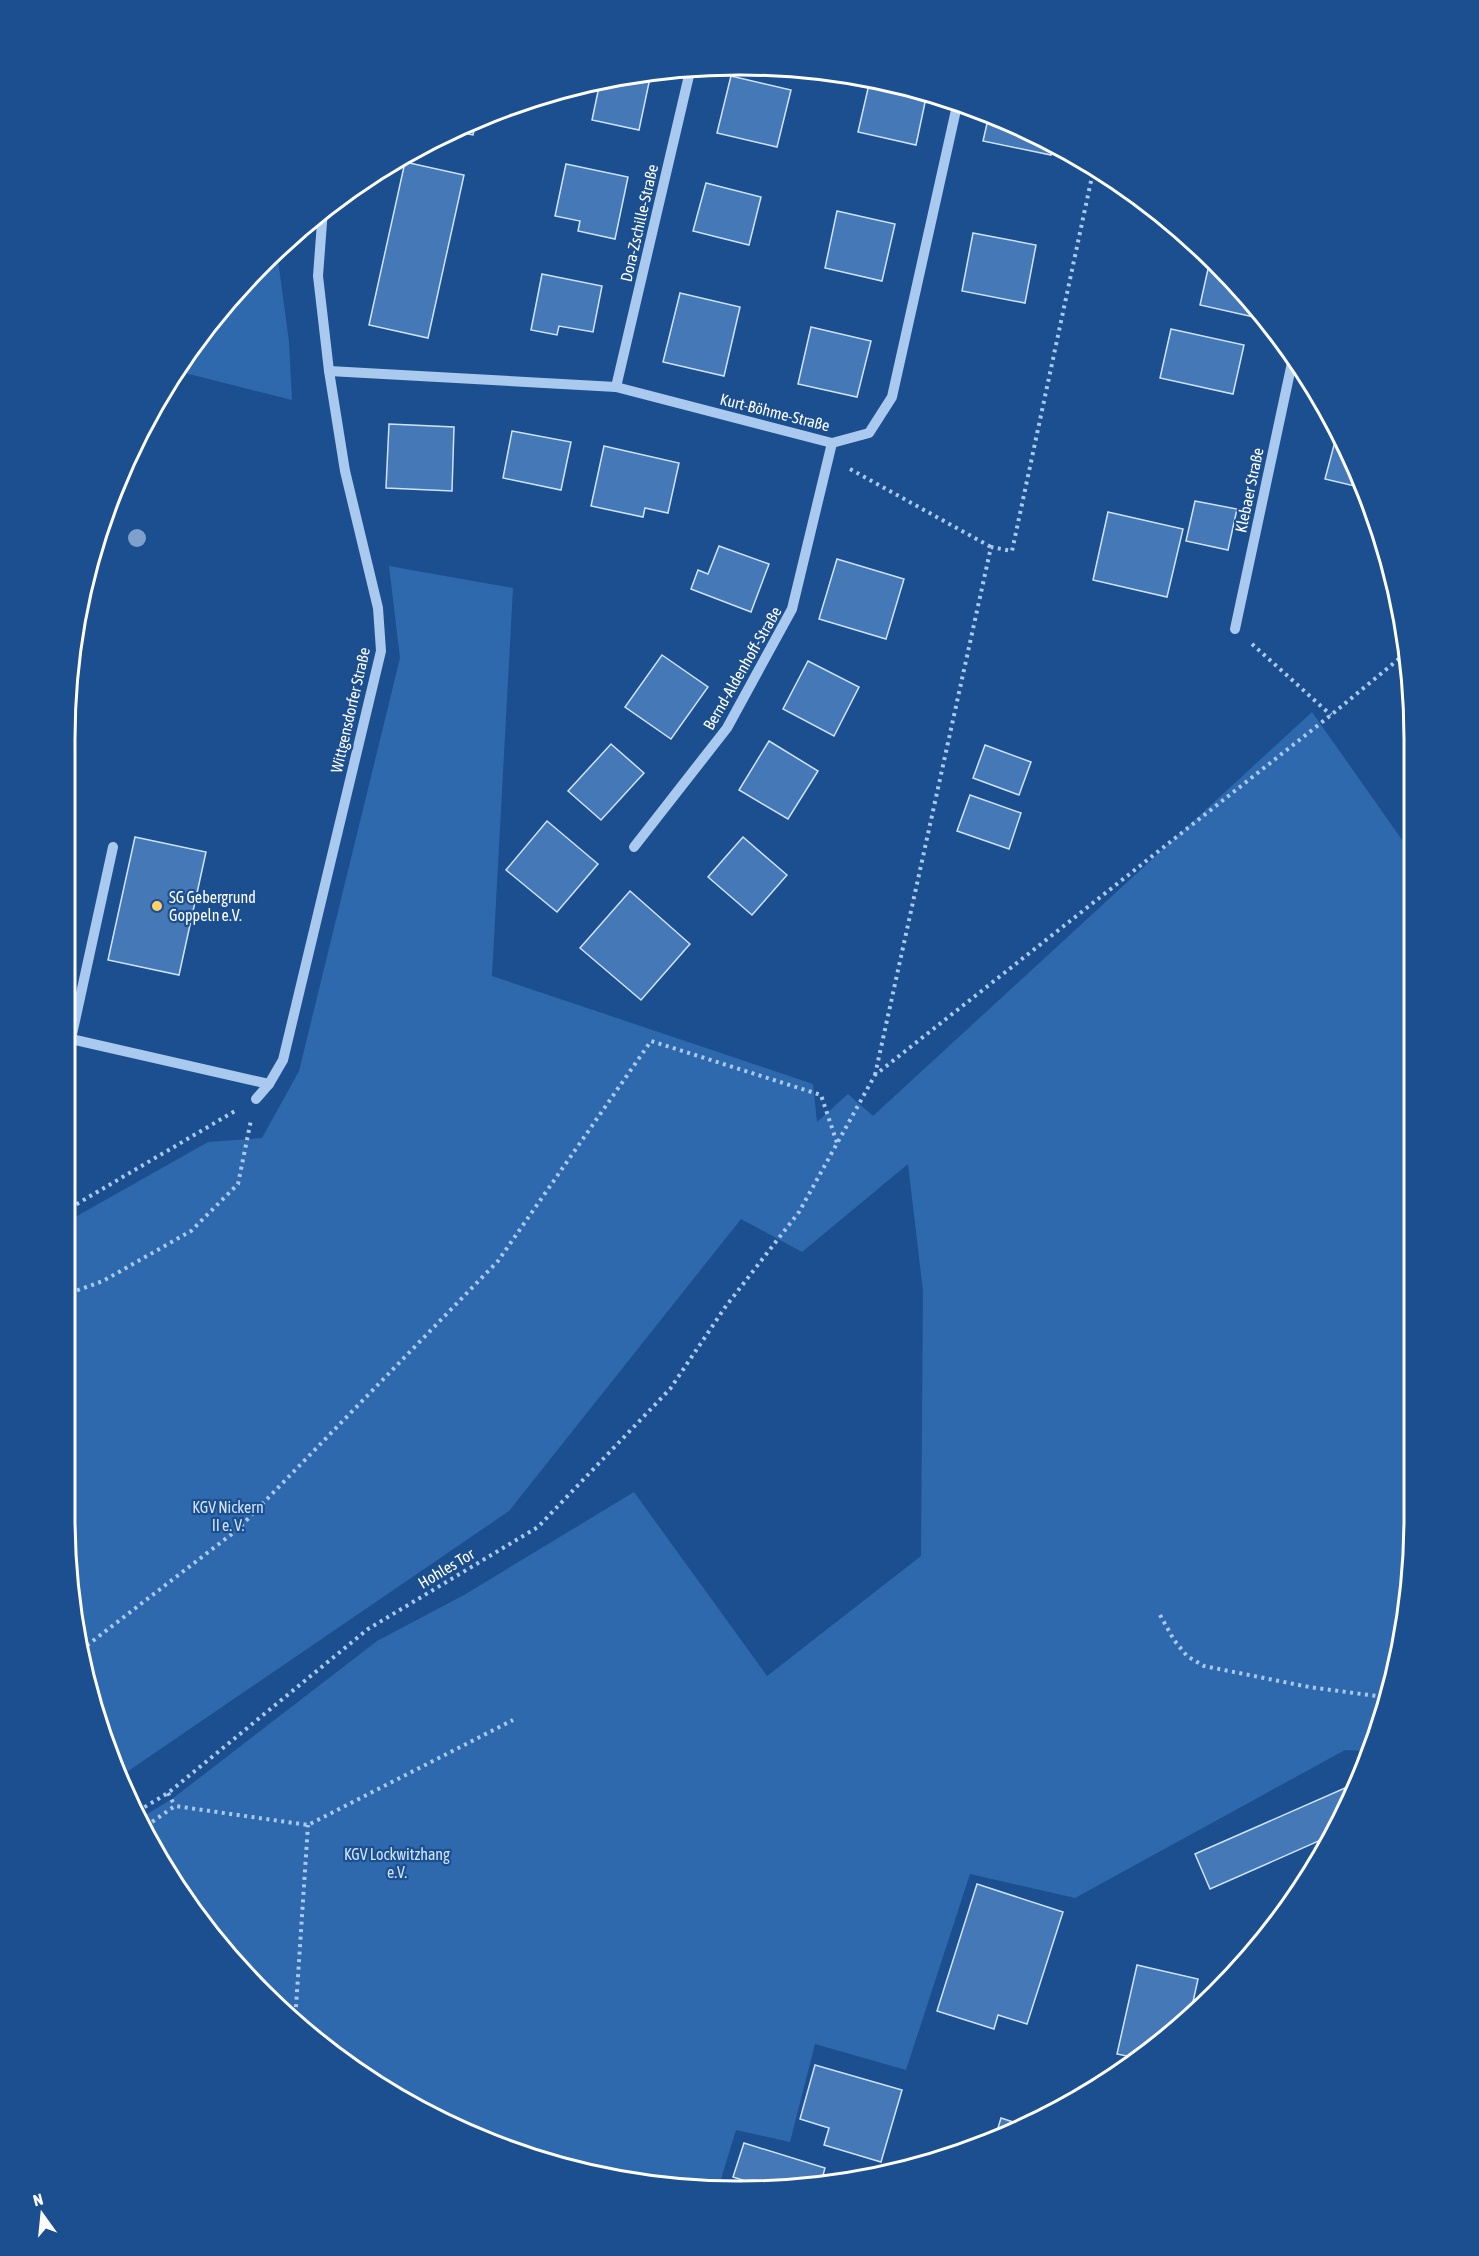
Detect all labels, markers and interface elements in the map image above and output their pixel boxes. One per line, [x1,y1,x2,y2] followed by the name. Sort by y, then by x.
[617,162,661,284] street label: Dora-Zschille-Straße
[718,390,832,434] street label: Kurt-Böhme-Straße
[1231,446,1267,534] street label: Klebaer Straße
[699,603,785,733] street label: Bernd-Aldenhoff-Straße
[327,646,374,775] street label: Wittgensdorfer Straße
[169,888,256,925] place label: SG Gebergrund Goppeln e.V.
[150,899,164,913] marker: SG Gebergrund Goppeln e.V.
[192,1498,264,1534] park label: KGV Nickern II e. V.
[415,1544,477,1592] street label: Hohles Tor
[344,1845,450,1881] park label: KGV Lockwitzhang e.V.
[12,2184,72,2244] north arrow
[31,2190,45,2209] text: N

